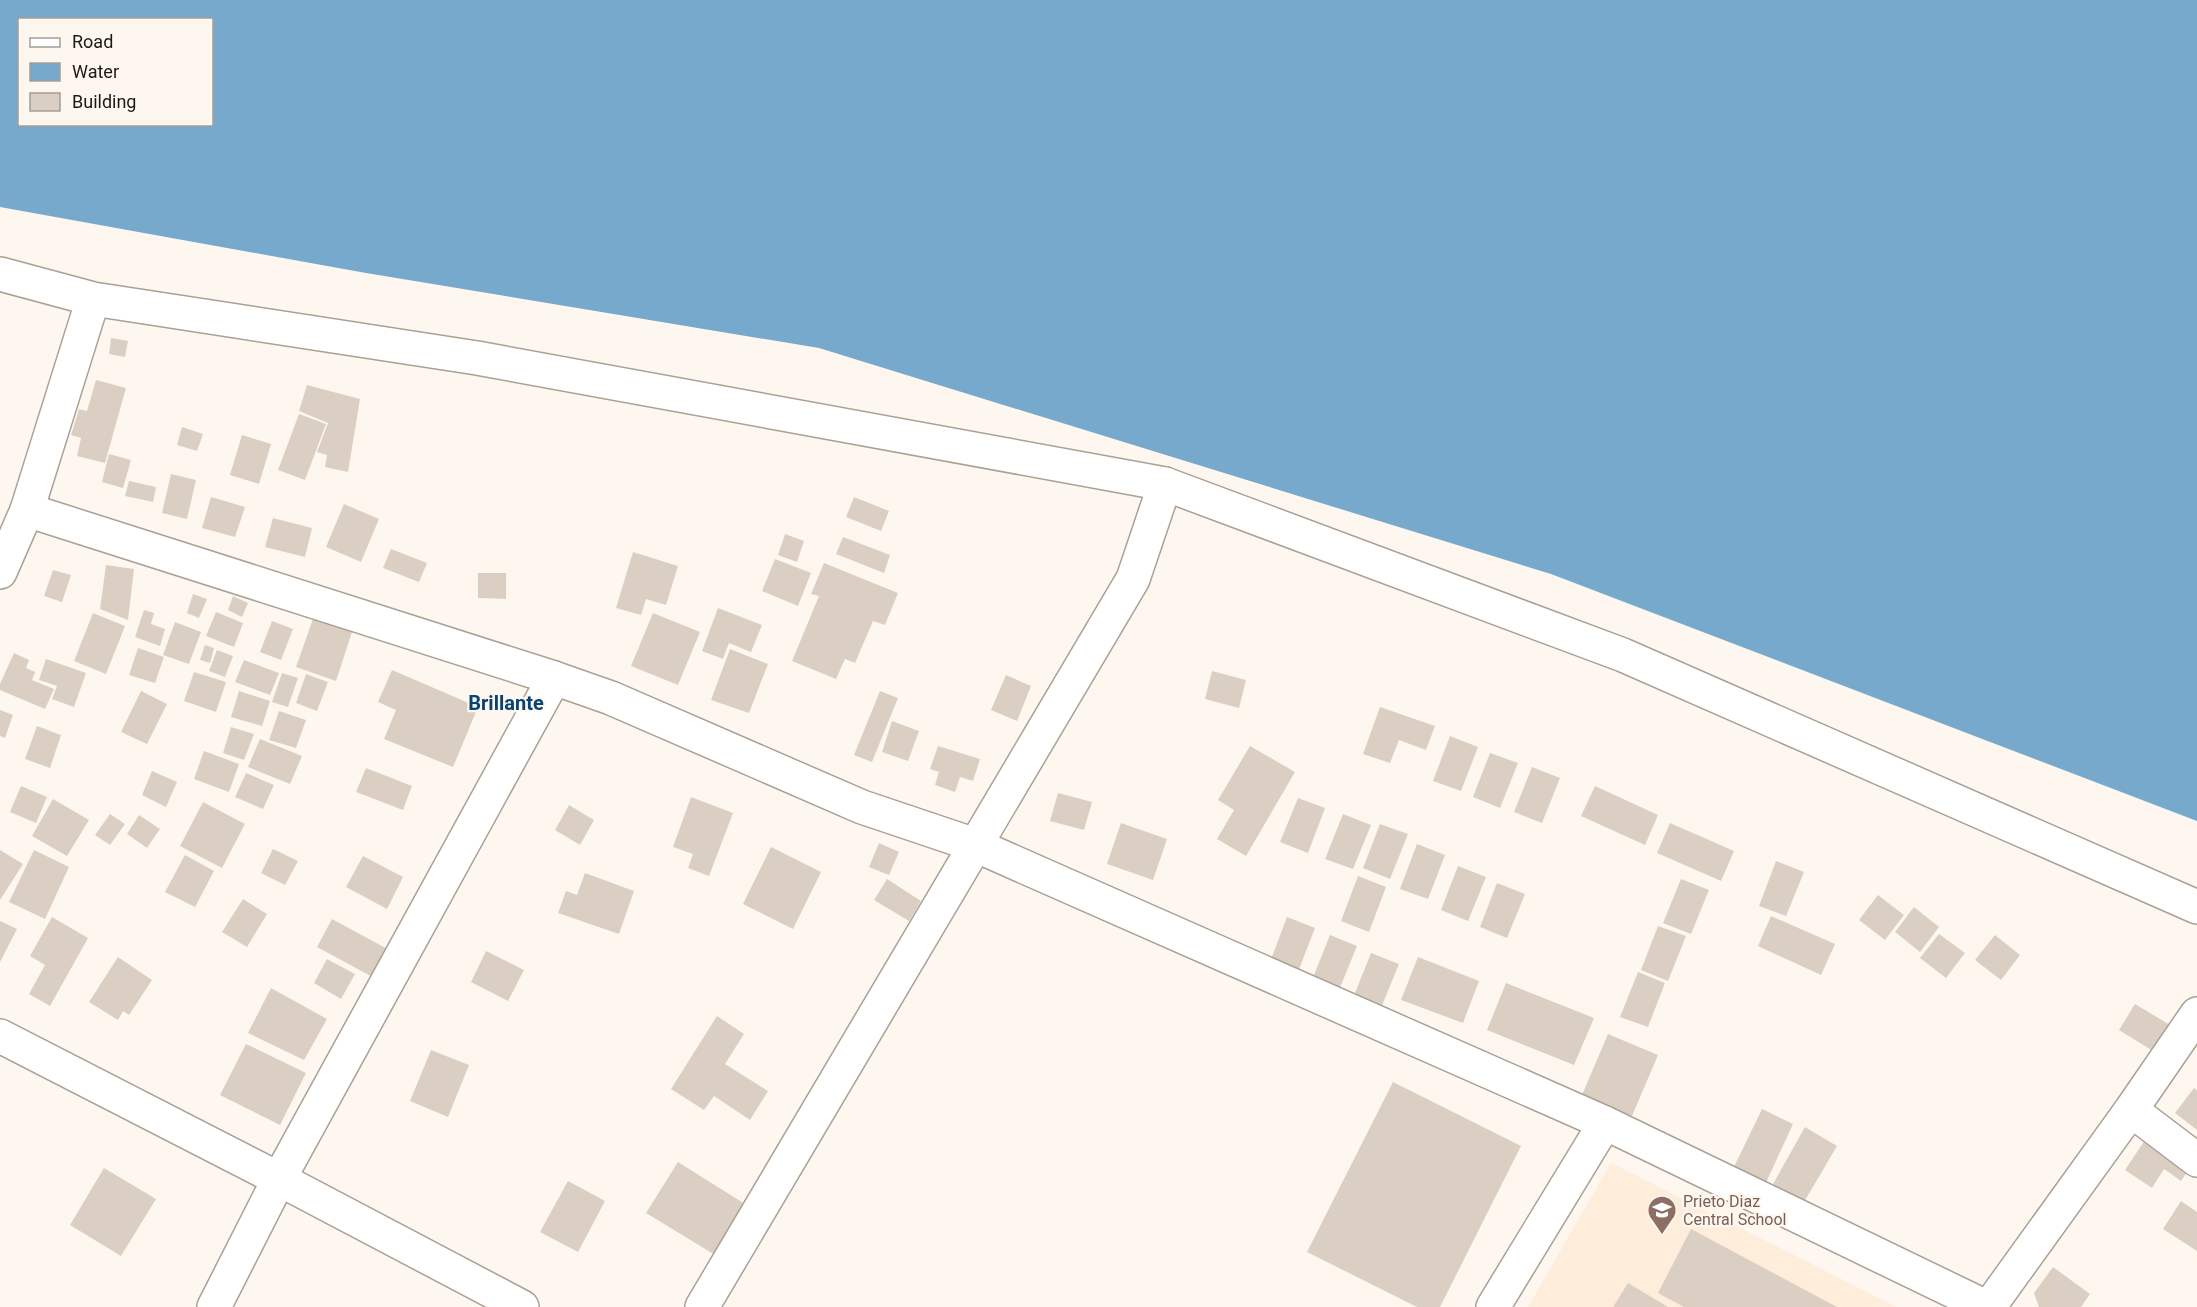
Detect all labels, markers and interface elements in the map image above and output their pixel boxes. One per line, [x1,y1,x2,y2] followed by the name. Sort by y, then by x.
[18,18,213,126] legend
[72,31,113,52] text: Road
[72,61,119,82] text: Water
[72,91,136,112] text: Building
[468,691,544,715] district label: Brillante
[1683,1192,1786,1229] place label: Prieto Diaz Central School
[1646,1194,1678,1236] school or university icon: Prieto Diaz Central School

